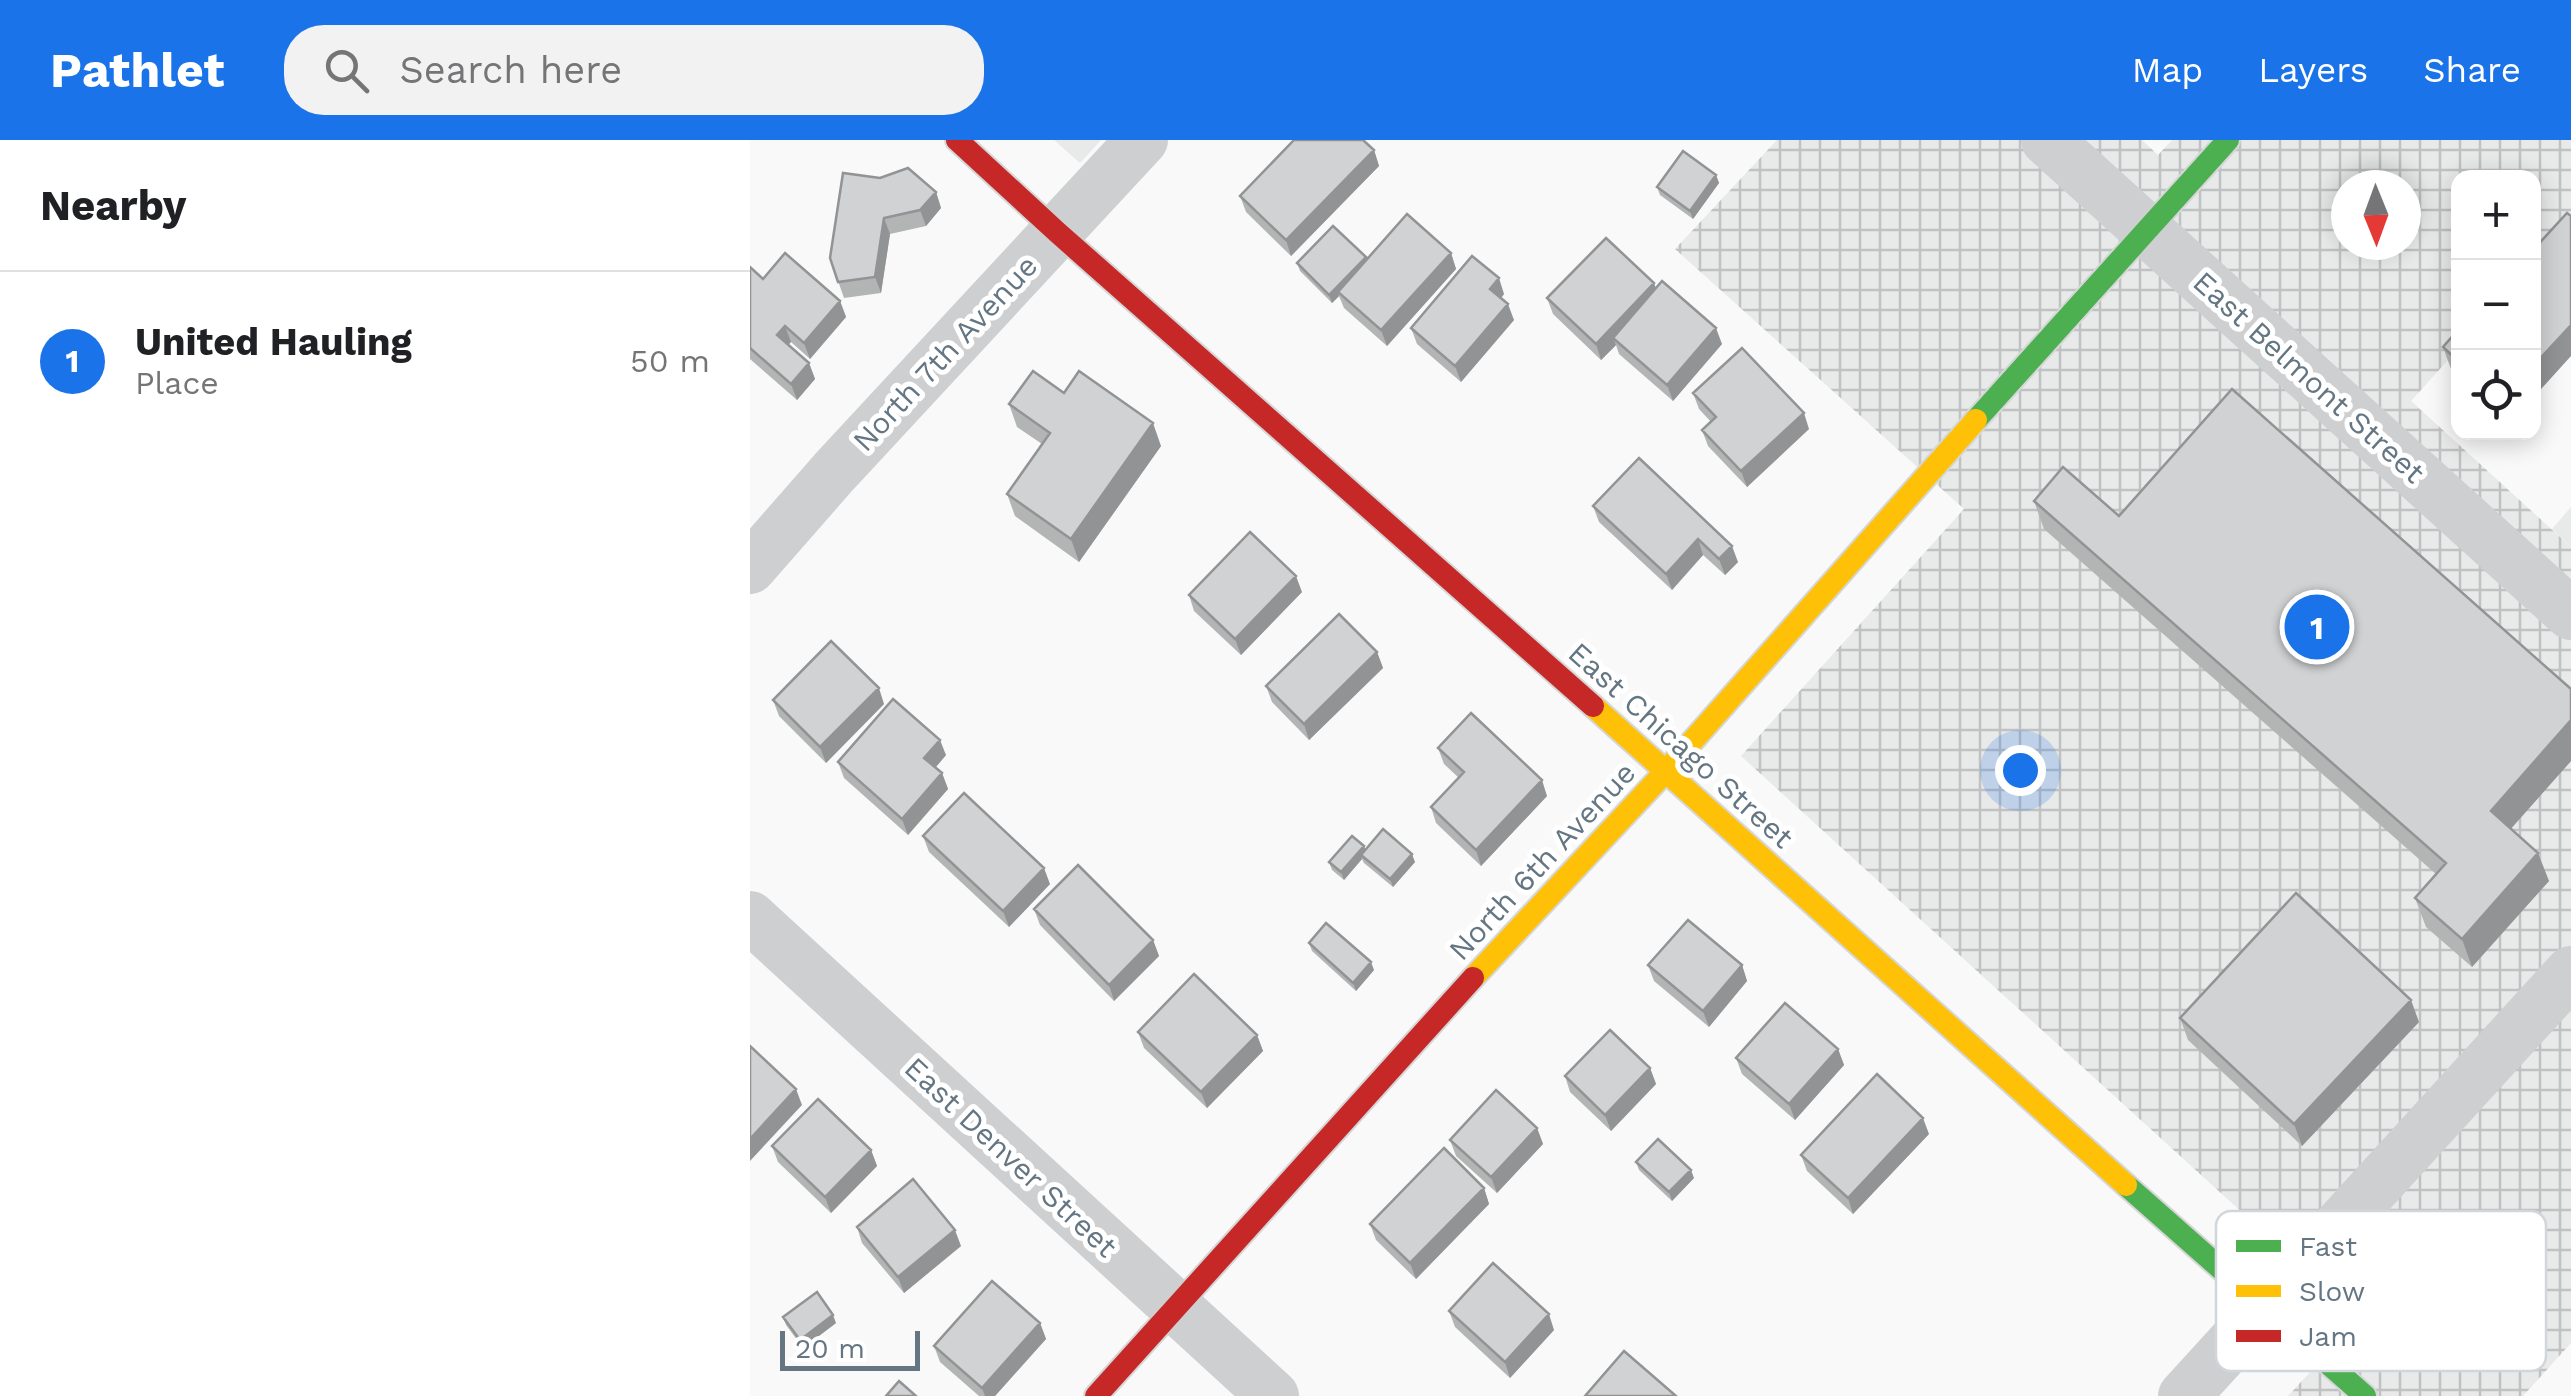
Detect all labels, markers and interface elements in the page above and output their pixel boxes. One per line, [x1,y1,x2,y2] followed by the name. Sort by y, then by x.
[284,25,984,115] search box
[50,42,224,99] text: Pathlet
[319,43,374,98] icon: search
[399,48,622,92] text: Search here
[2132,49,2203,91] text: Map
[2258,49,2368,91] text: Layers
[2423,49,2521,91] text: Share
[2331,170,2421,260] north arrow
[2451,170,2541,440] map controls
[2451,170,2541,260] button: +
[40,181,187,230] text: Nearby
[845,248,1045,458] street label: North 7th Avenue
[2451,260,2541,350] button: −
[2186,264,2432,490] street label: East Belmont Street
[135,320,412,364] text: United Hauling
[66,342,79,380] text: 1
[630,342,710,380] text: 50 m
[2451,350,2541,440] button: locate
[135,364,219,402] text: Place
[2284,590,2350,664] pin: 1
[1561,635,1801,855] street label: East Chicago Street
[1995,745,2046,796] your location
[1442,755,1642,967] street label: North 6th Avenue
[898,1050,1124,1264] street label: East Denver Street
[2216,1211,2546,1371] legend
[2299,1230,2357,1263] text: Fast
[2299,1275,2365,1308] text: Slow
[2299,1320,2357,1353] text: Jam
[780,1326,920,1370] scale bar
[795,1332,865,1365] text: 20 m

